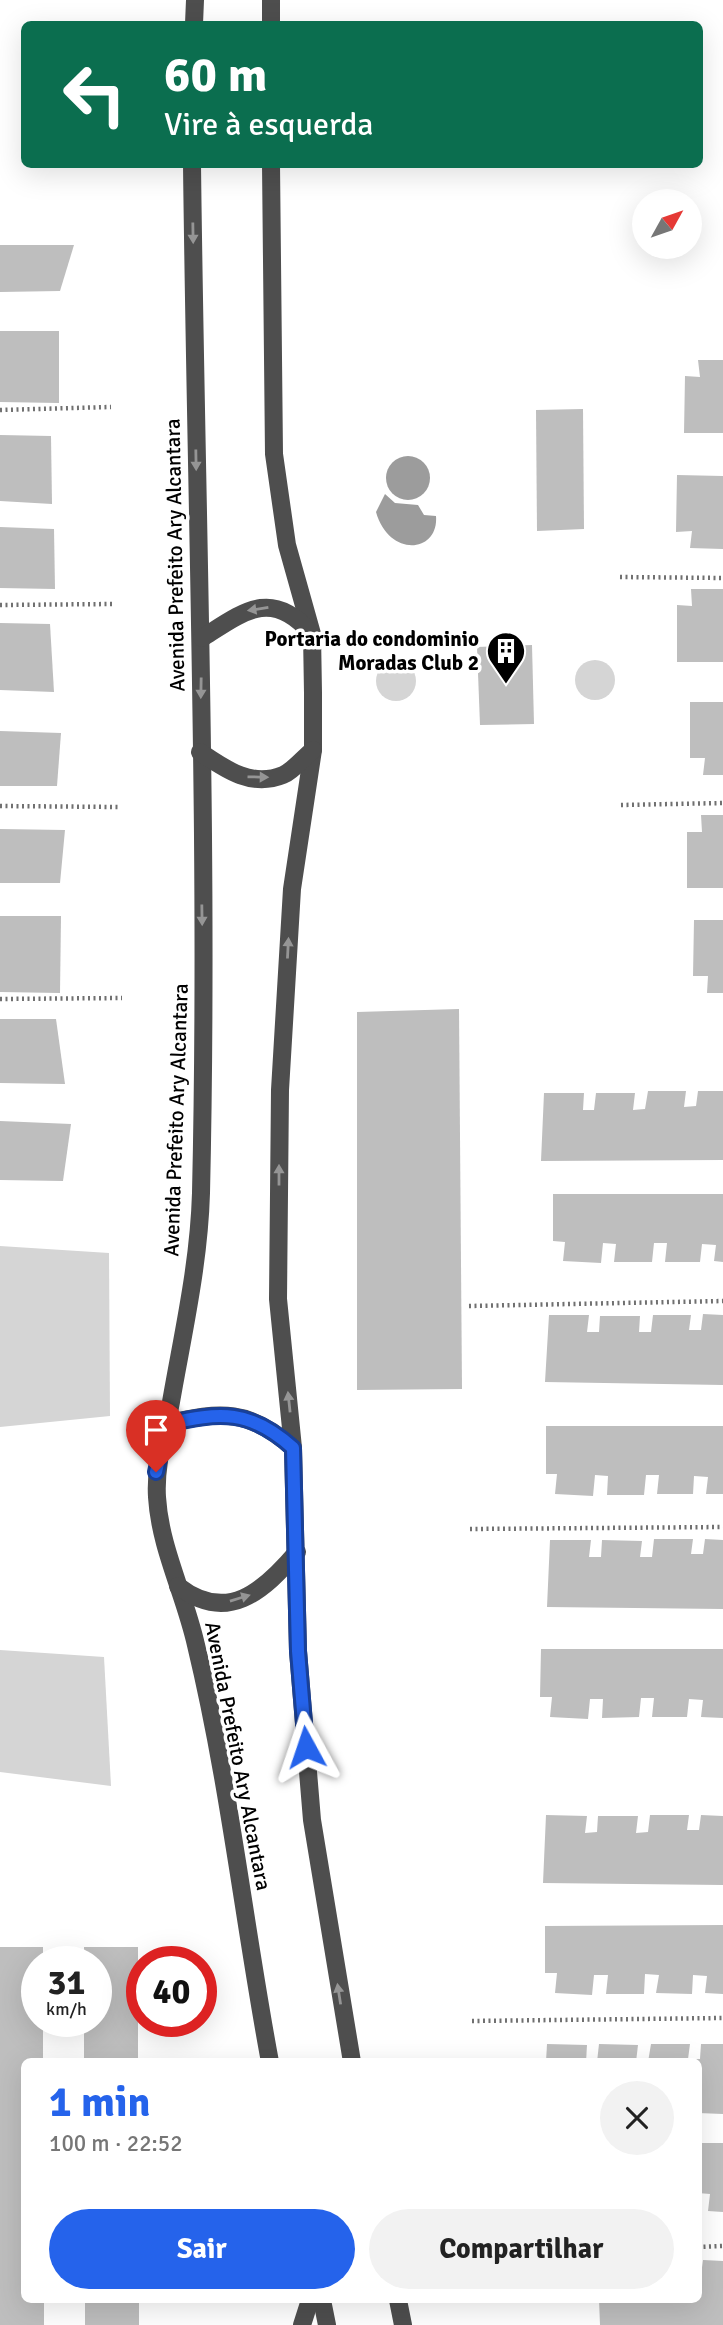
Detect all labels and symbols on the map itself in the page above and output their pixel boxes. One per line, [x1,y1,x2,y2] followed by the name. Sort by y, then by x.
[632,189,702,259] north arrow
[187,222,199,244] one-way arrow
[160,418,190,692] street label: Avenida Prefeito Ary Alcantara
[190,449,202,471] one-way arrow
[247,604,269,615] one-way arrow
[265,626,479,676] place label: Portaria do condominio Moradas Club 2
[485,630,527,685] building icon: Portaria do condominio Moradas Club 2
[195,677,207,699] one-way arrow
[247,771,269,783] one-way arrow
[197,904,208,926] one-way arrow
[283,937,294,959] one-way arrow
[158,983,194,1257] street label: Avenida Prefeito Ary Alcantara
[273,1164,285,1186] one-way arrow
[283,1391,294,1413] one-way arrow
[126,1400,186,1472] pin
[230,1593,251,1603] one-way arrow
[199,1619,277,1893] street label: Avenida Prefeito Ary Alcantara
[269,1710,343,1784] position arrow
[126,1946,217,2037] speed limit sign: 40
[333,1983,344,2005] one-way arrow

